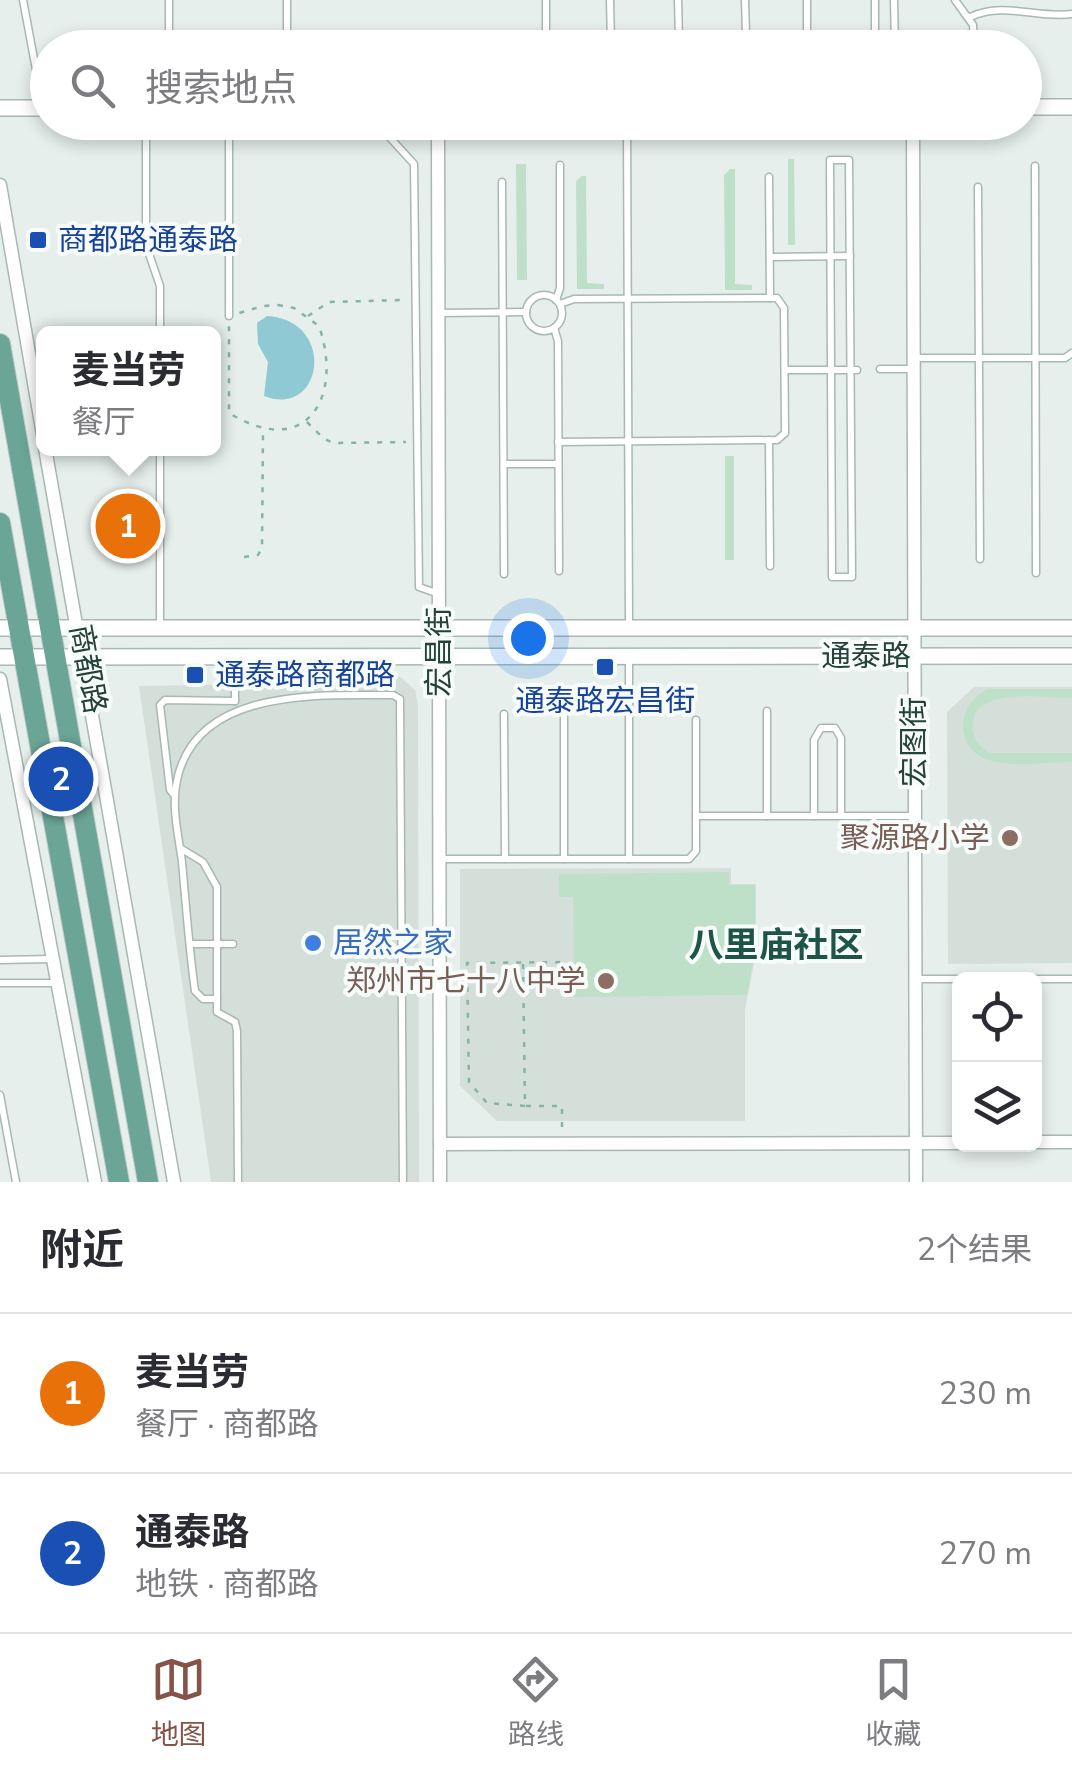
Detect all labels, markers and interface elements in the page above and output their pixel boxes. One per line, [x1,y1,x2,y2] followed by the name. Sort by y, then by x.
[30,30,1042,140] search box
[65,58,120,113] icon: search
[145,63,297,114] text: 搜索地点
[58,220,238,261] place label: 商都路通泰路
[27,229,49,251] marker: 商都路通泰路
[36,326,221,456] popup
[71,345,186,396] text: 麦当劳
[71,401,136,444] text: 餐厅
[96,488,160,564] pin: 1
[419,607,460,697] street label: 宏昌街
[503,613,554,664] your location
[60,621,116,717] street label: 商都路
[821,636,911,677] street label: 通泰路
[215,655,395,696] place label: 通泰路商都路
[594,656,616,678] marker: 通泰路宏昌街
[184,664,206,686] marker: 通泰路商都路
[515,681,695,722] place label: 通泰路宏昌街
[894,697,935,787] street label: 宏图街
[28,742,94,816] pin: 2
[840,818,990,859] place label: 聚源路小学
[999,827,1021,849] marker: 聚源路小学
[688,922,864,969] district label: 八里庙社区
[333,923,453,964] place label: 居然之家
[302,932,324,954] marker: 居然之家
[346,961,586,1002] place label: 郑州市七十八中学
[595,970,617,992] marker: 郑州市七十八中学
[952,972,1042,1152] map controls
[952,972,1042,1062] button: locate
[952,1062,1042,1152] button: layers
[40,1222,124,1279] text: 附近
[917,1228,1032,1271] text: 2个结果
[135,1347,249,1398] text: 麦当劳
[63,1372,82,1415] text: 1
[939,1372,1032,1415] text: 230 m
[135,1403,319,1446] text: 餐厅 · 商都路
[135,1507,249,1558] text: 通泰路
[63,1532,82,1575] text: 2
[939,1532,1032,1575] text: 270 m
[135,1563,319,1606] text: 地铁 · 商都路
[151,1652,207,1754] tab: 地图
[508,1652,564,1754] tab: 路线
[865,1652,921,1754] tab: 收藏

